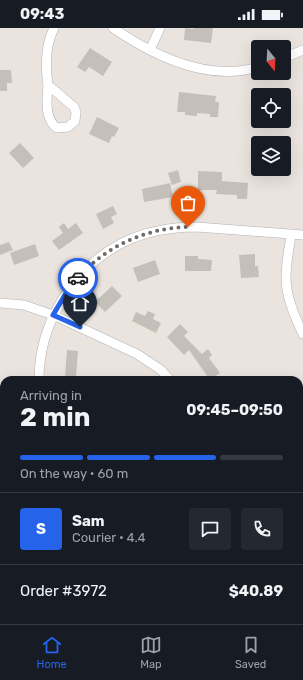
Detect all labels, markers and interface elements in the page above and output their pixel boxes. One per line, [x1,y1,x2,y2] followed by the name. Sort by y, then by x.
[20,5,64,23] text: 09:43
[251,40,291,80] north arrow
[251,40,291,176] map controls
[251,88,291,128] button: locate
[251,136,291,176] button: layers
[171,186,205,227] pin
[177,192,199,214] icon: bag
[58,258,98,298] courier
[67,267,89,289] icon: car
[63,286,97,327] pin
[69,292,91,314] icon: home
[20,388,82,403] text: Arriving in
[186,401,283,419] text: 09:45–09:50
[20,402,90,433] text: 2 min
[20,466,128,481] text: On the way · 60 m
[189,508,231,550] button: chat
[241,508,283,550] button: phone
[72,512,105,530] text: Sam
[36,520,46,538] text: S
[72,530,146,545] text: Courier · 4.4
[20,582,107,600] text: Order #3972
[229,582,283,600] text: $40.89
[37,634,67,671] tab: Home
[140,634,162,671] tab: Map
[235,634,266,671] tab: Saved

